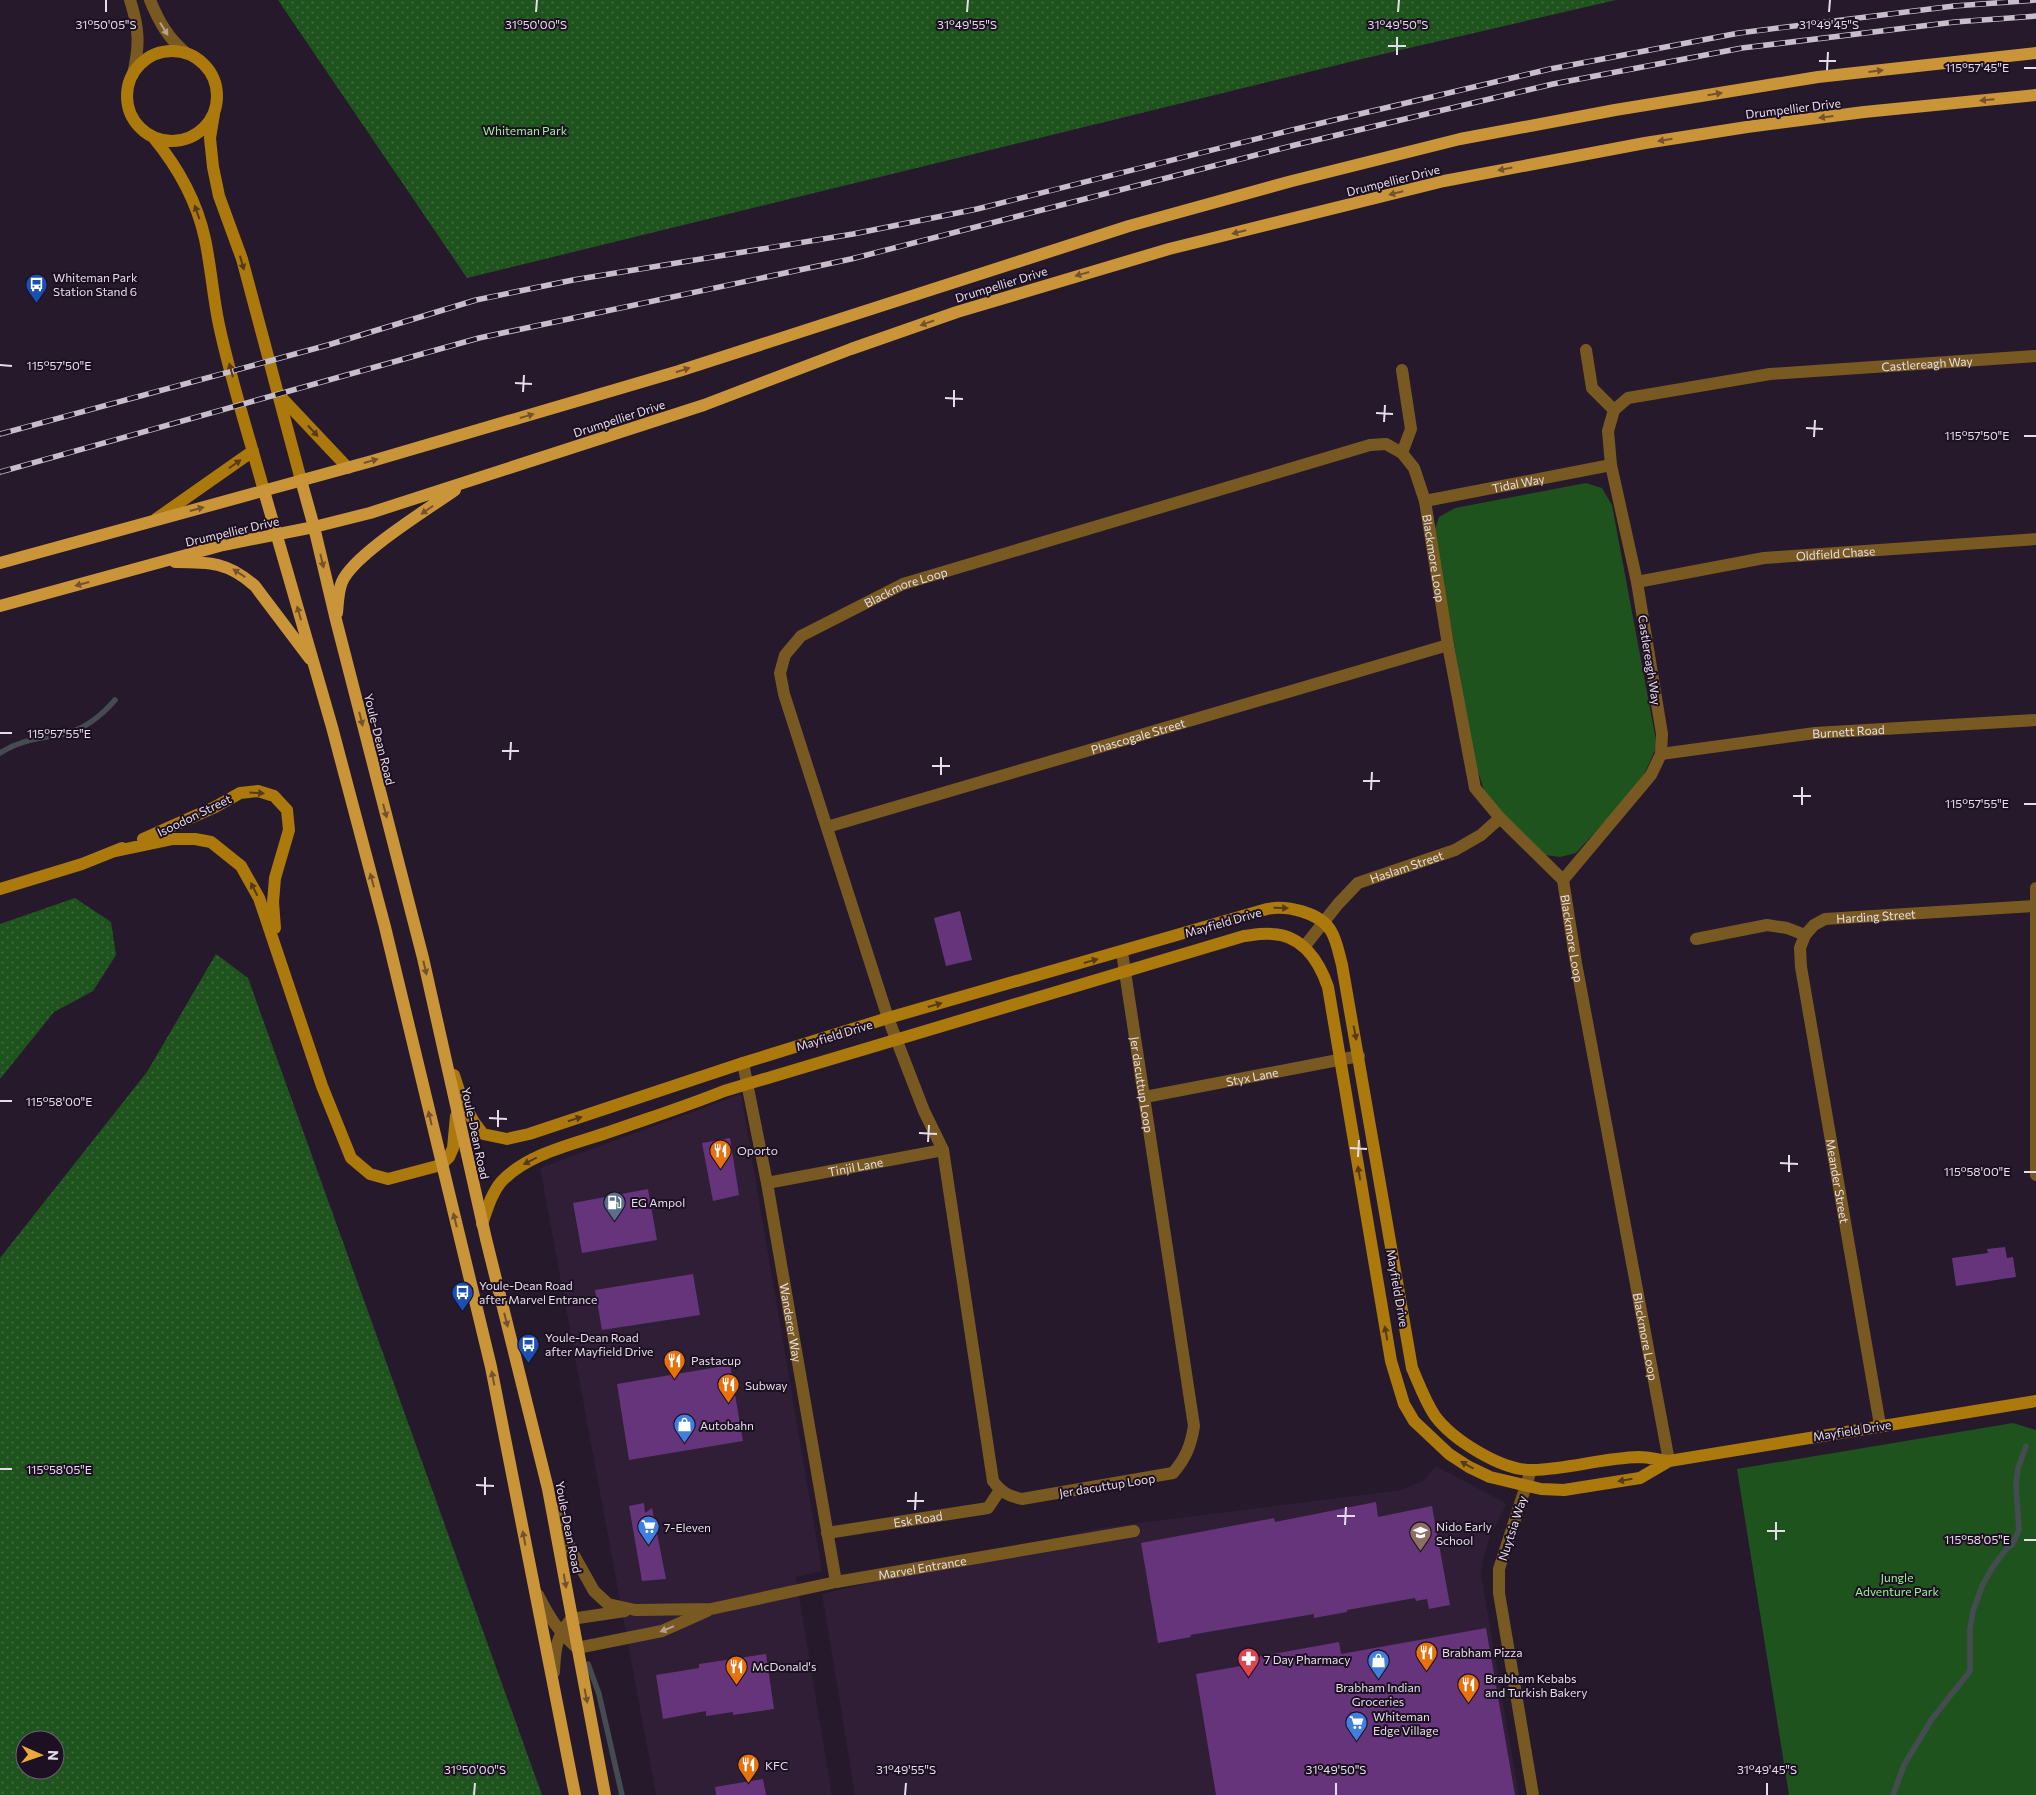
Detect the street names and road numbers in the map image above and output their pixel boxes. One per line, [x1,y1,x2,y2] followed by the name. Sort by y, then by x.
[1745,95,1841,121] street label: Drumpellier Drive
[1345,162,1441,198] street label: Drumpellier Drive
[953,263,1049,305] street label: Drumpellier Drive
[1881,353,1973,373] street label: Castlereagh Way
[571,397,667,439] street label: Drumpellier Drive
[1491,471,1546,495] street label: Tidal Way
[184,513,280,549] street label: Drumpellier Drive
[1420,513,1448,603] street label: Blackmore Loop
[1795,543,1876,563] street label: Oldfield Chase
[862,564,949,610] street label: Blackmore Loop
[1636,614,1664,706] street label: Castlereagh Way
[362,692,398,786] street label: Youle-Dean Road
[1089,715,1187,756] street label: Phascogale Street
[1812,722,1885,740] street label: Burnett Road
[155,791,233,839] street label: Isoodon Street
[1368,847,1445,886] street label: Haslam Street
[1558,893,1586,983] street label: Blackmore Loop
[1183,904,1263,940] street label: Mayfield Drive
[1836,906,1916,925] street label: Harding Street
[794,1017,874,1053] street label: Mayfield Drive
[1127,1035,1156,1134] street label: Jer dacuttup Loop
[1225,1065,1279,1088] street label: Styx Lane
[459,1086,493,1180] street label: Youle-Dean Road
[1824,1138,1852,1224] street label: Meander Street
[827,1154,884,1178] street label: Tinjil Lane
[1384,1248,1412,1328] street label: Mayfield Drive
[777,1282,805,1363] street label: Wanderer Way
[1631,1292,1661,1382] street label: Blackmore Loop
[1812,1417,1892,1443] street label: Mayfield Drive
[1058,1470,1156,1500] street label: Jer dacuttup Loop
[553,1480,585,1574] street label: Youle-Dean Road
[1495,1494,1529,1562] street label: Nuytsia Way
[892,1508,943,1530] street label: Esk Road
[877,1553,967,1582] street label: Marvel Entrance

